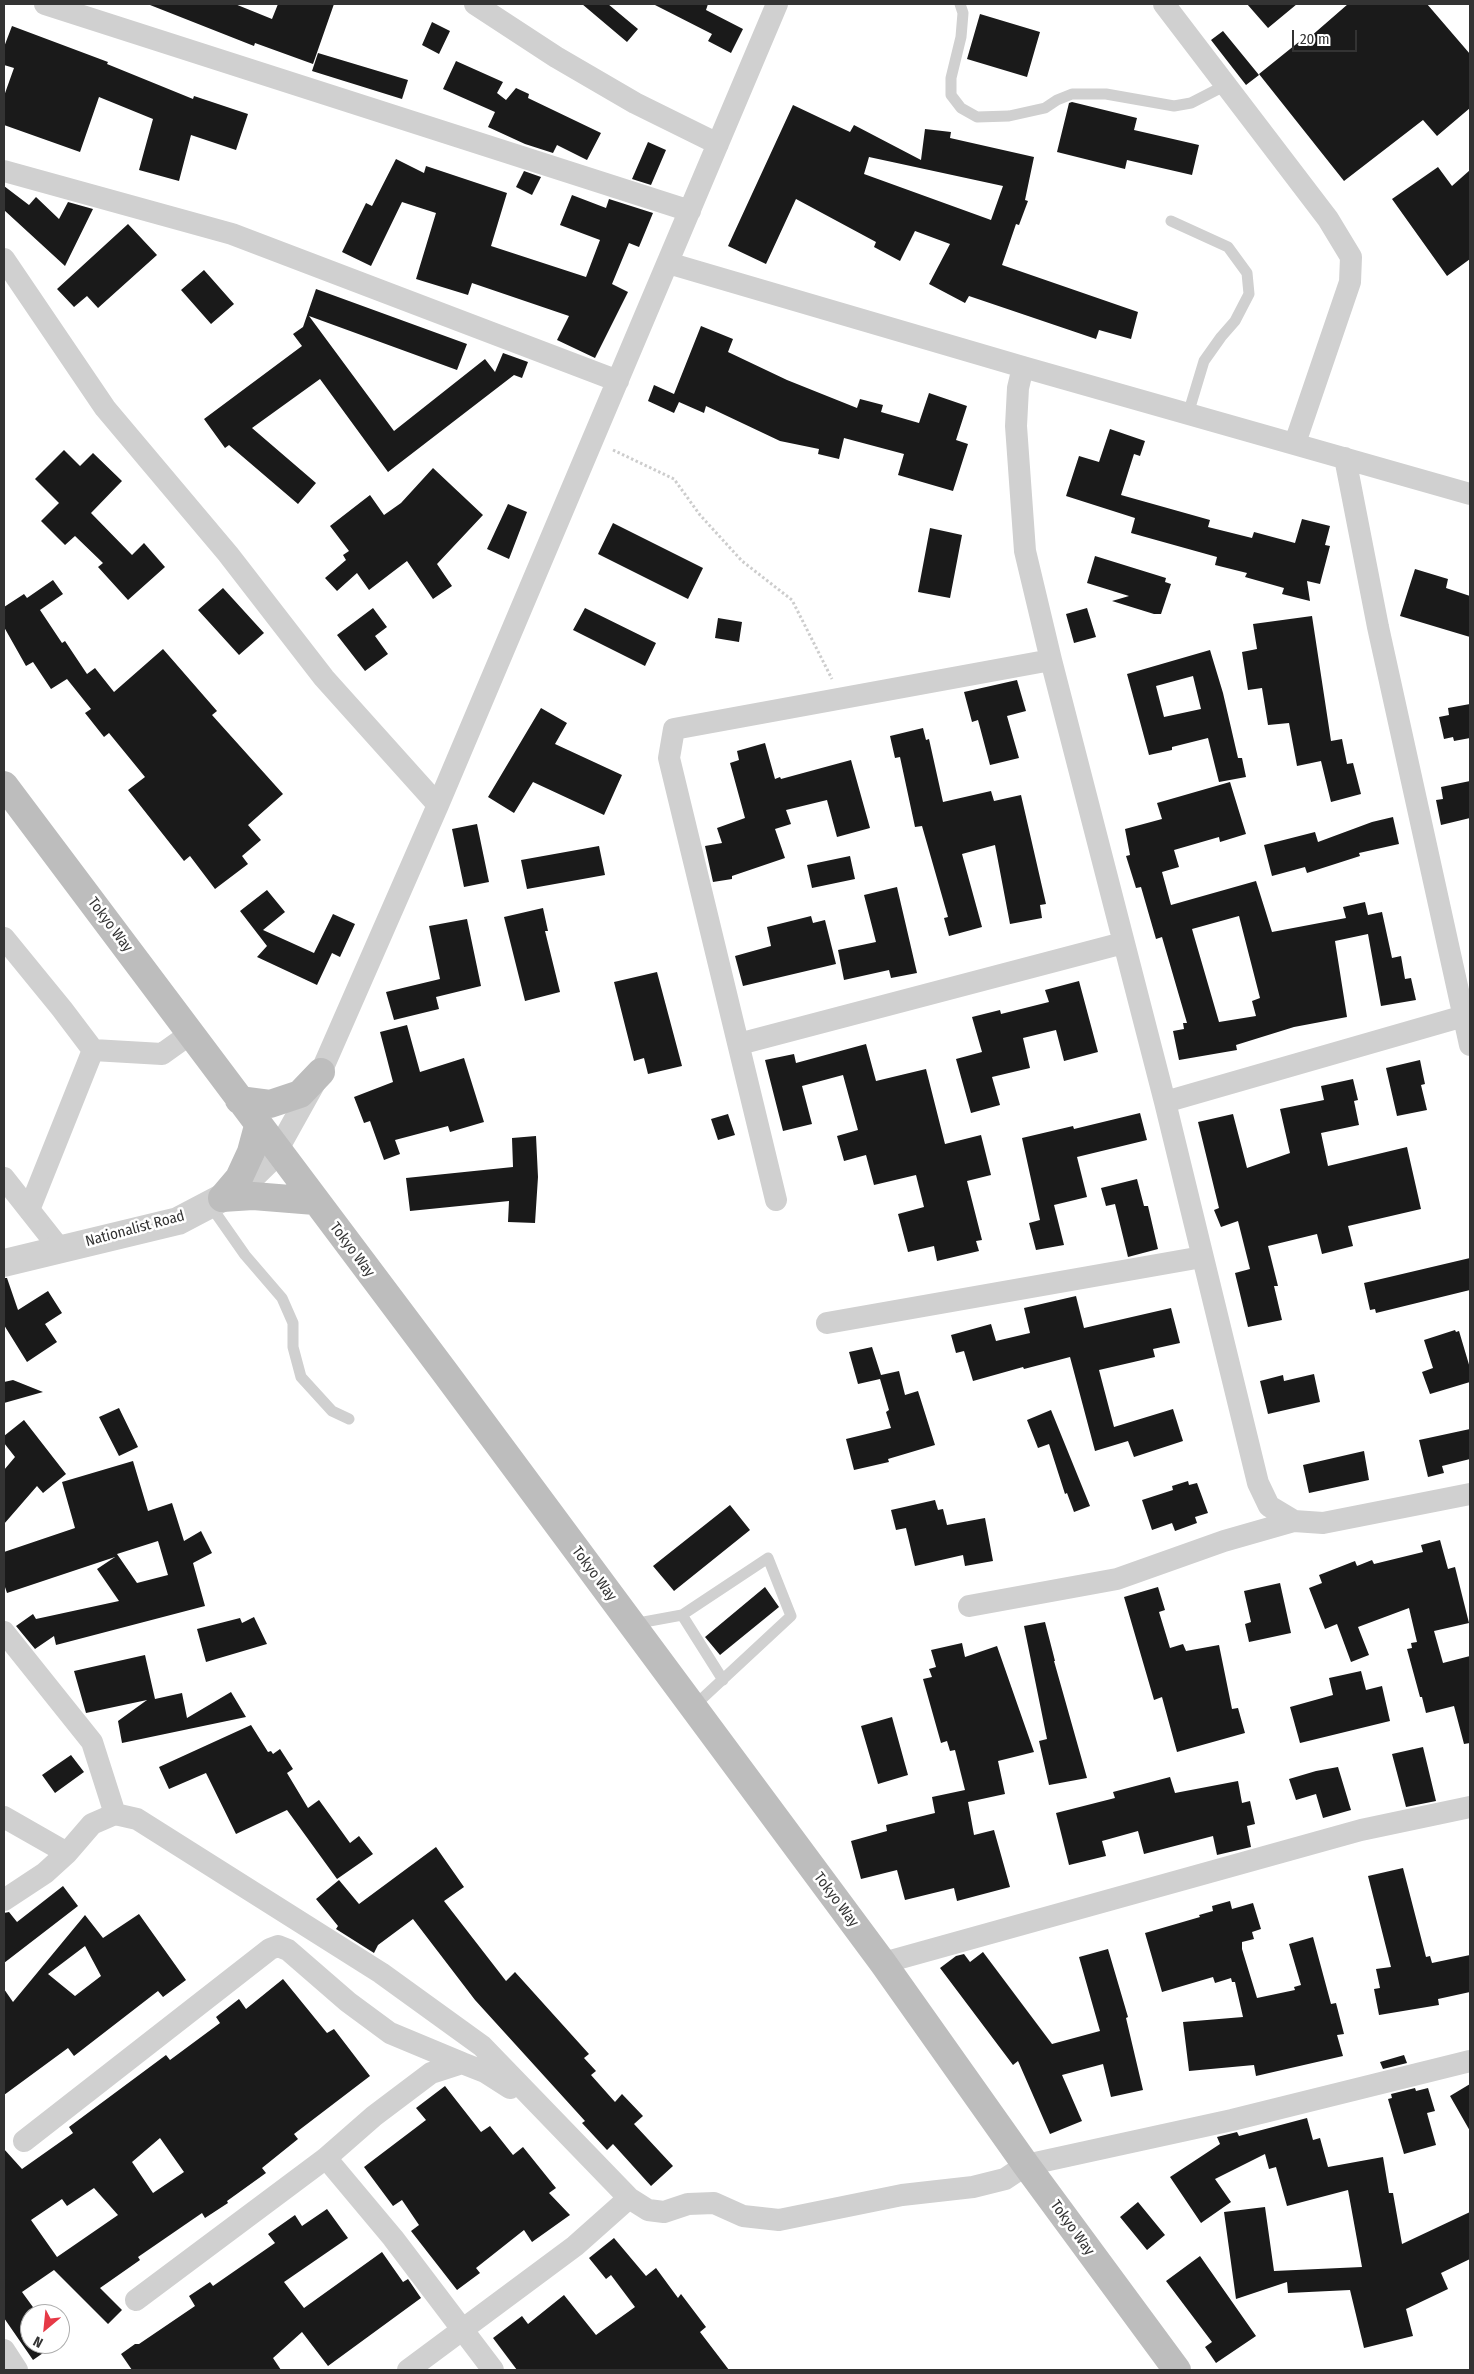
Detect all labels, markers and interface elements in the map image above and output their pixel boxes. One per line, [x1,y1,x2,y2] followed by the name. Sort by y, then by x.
[1294,20,1359,52] scale bar
[1300,30,1330,48] text: 20 m
[84,894,136,956] street label: Tokyo Way
[84,1207,186,1251] street label: Nationalist Road
[326,1219,378,1281] street label: Tokyo Way
[568,1543,620,1605] street label: Tokyo Way
[810,1869,862,1931] street label: Tokyo Way
[1046,2197,1098,2259] street label: Tokyo Way
[20,2304,70,2354] north arrow
[31,2332,46,2351] text: N

